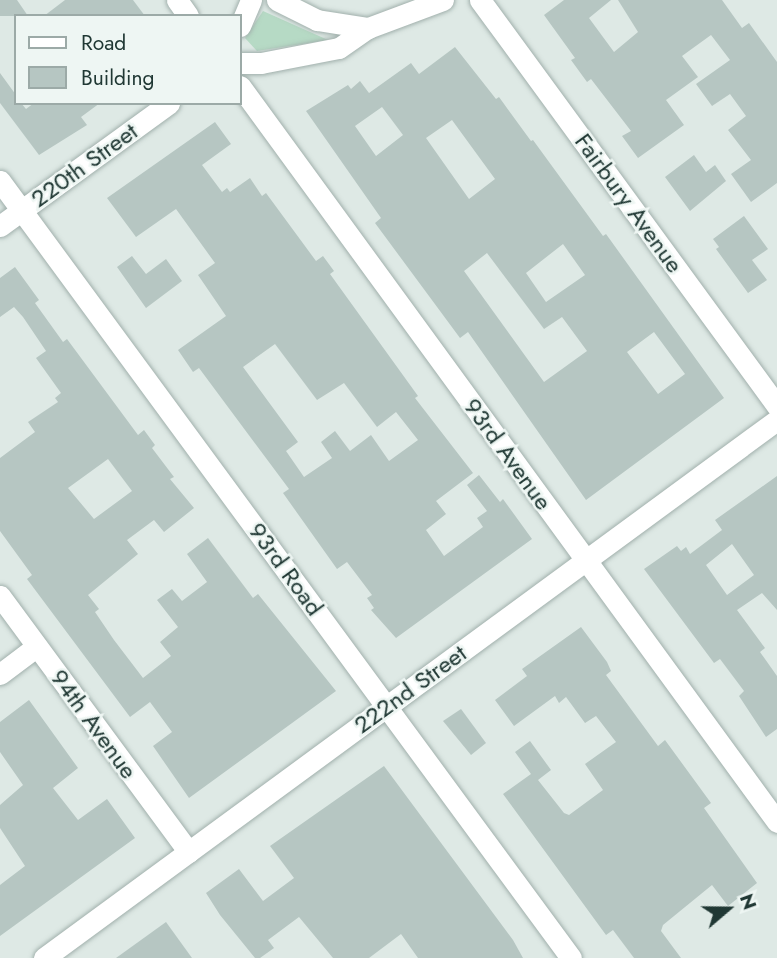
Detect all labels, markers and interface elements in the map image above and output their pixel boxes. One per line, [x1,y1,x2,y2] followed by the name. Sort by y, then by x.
[14,14,242,105] legend
[81,28,126,58] text: Road
[81,63,154,93] text: Building
[25,117,143,213] street label: 220th Street
[569,128,689,278] street label: Fairbury Avenue
[458,393,558,515] street label: 93rd Avenue
[243,517,329,621] street label: 93rd Road
[348,639,472,739] street label: 222nd Street
[45,664,143,784] street label: 94th Avenue
[693,874,763,944] north arrow
[733,890,763,913] text: N

